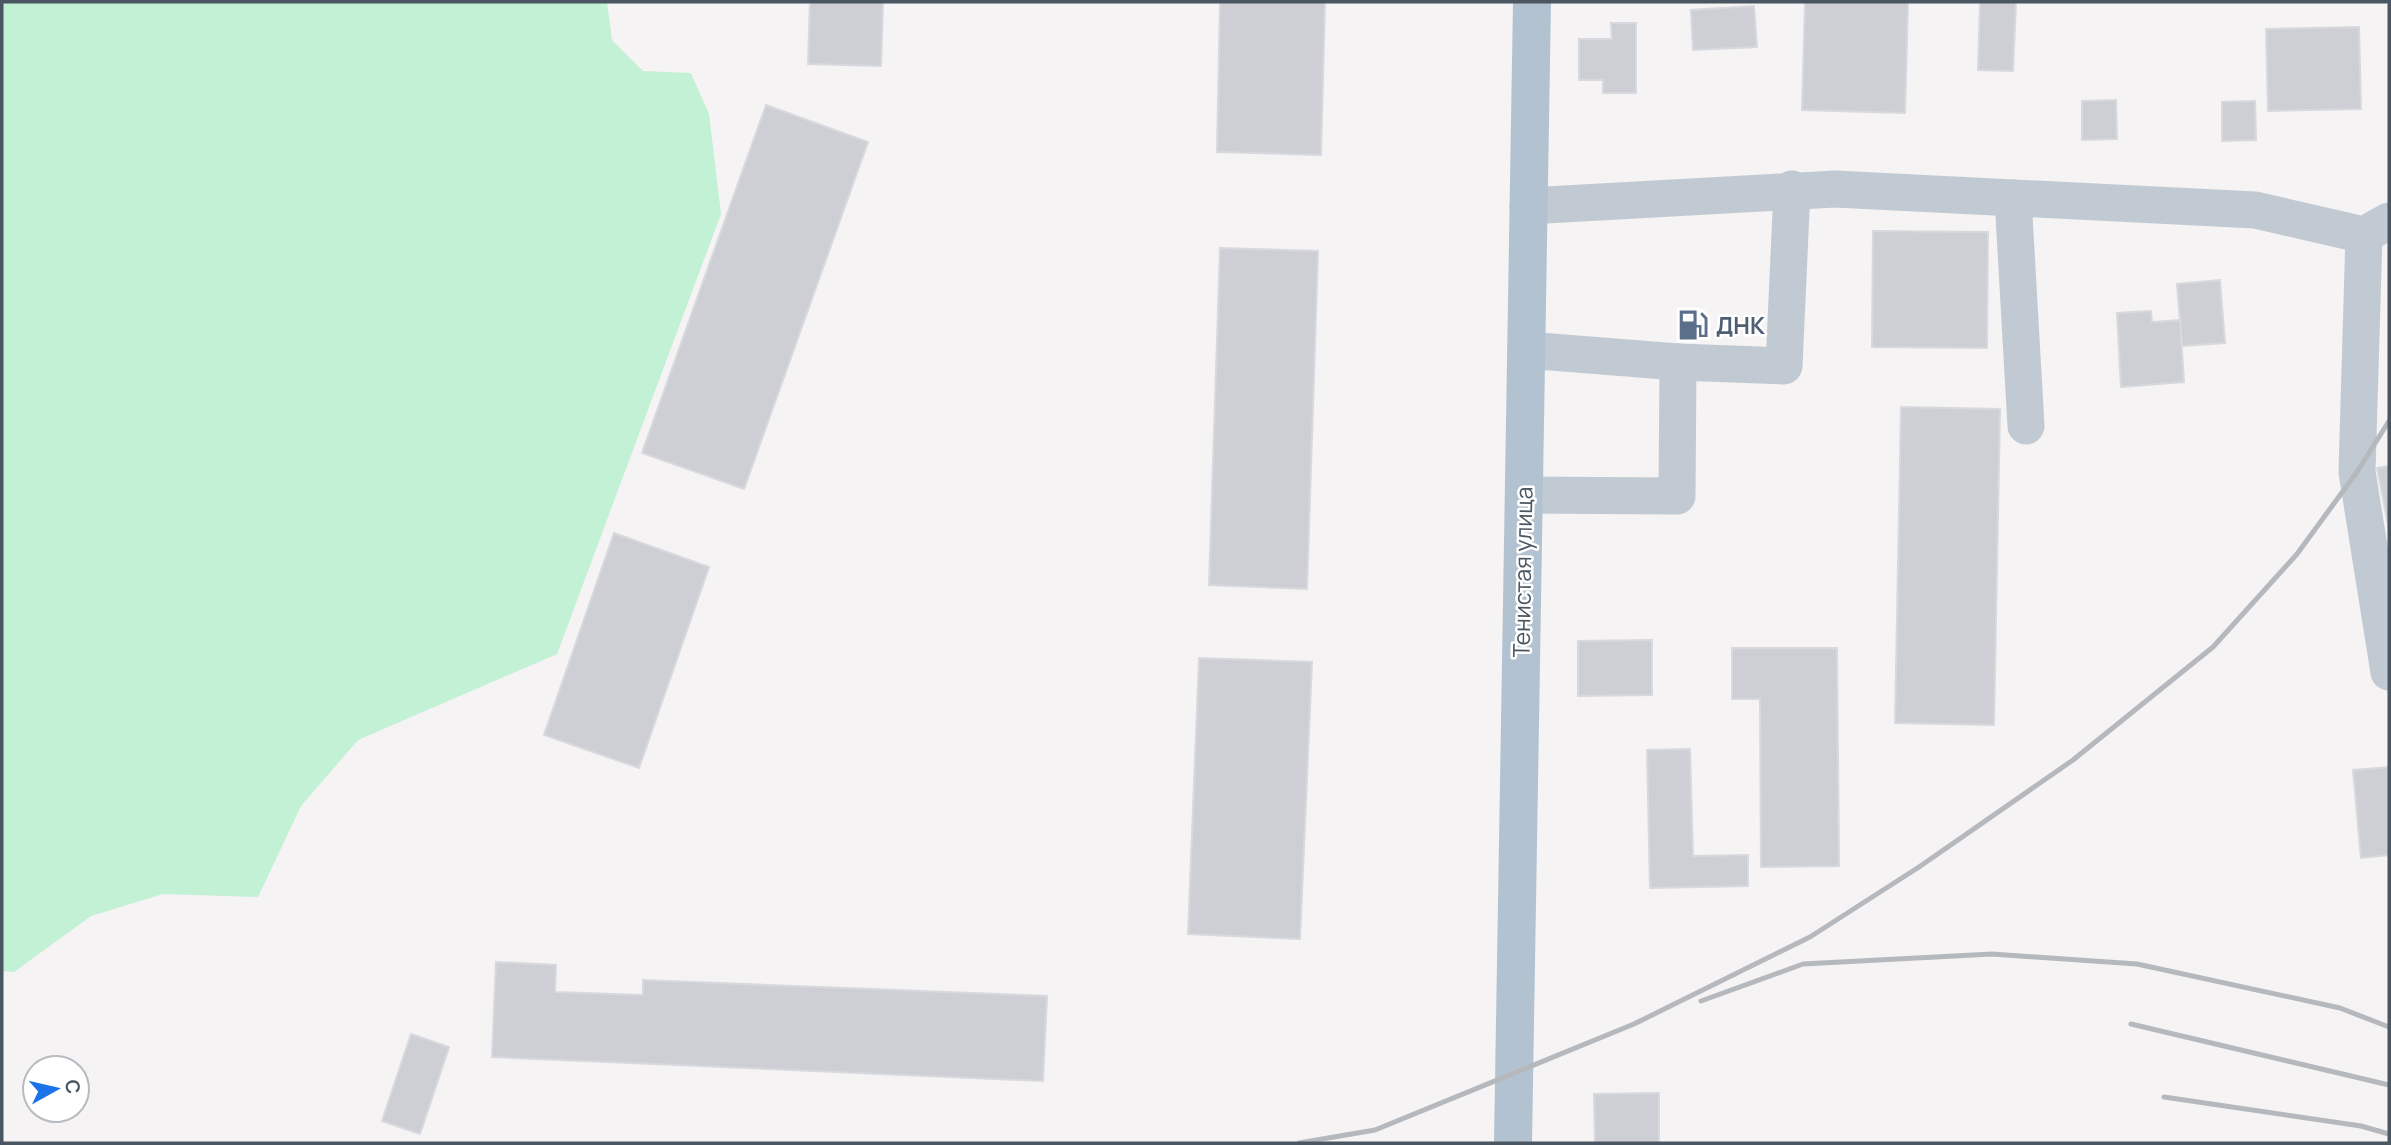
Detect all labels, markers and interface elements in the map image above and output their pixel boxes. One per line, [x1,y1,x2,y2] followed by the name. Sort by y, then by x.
[1676,308,1710,342] fuel station icon: ДНК
[1716,309,1765,341] place label: ДНК
[1505,486,1539,658] street label: Тенистая улица
[21,1054,91,1124] north arrow
[59,1078,87,1095] text: С

